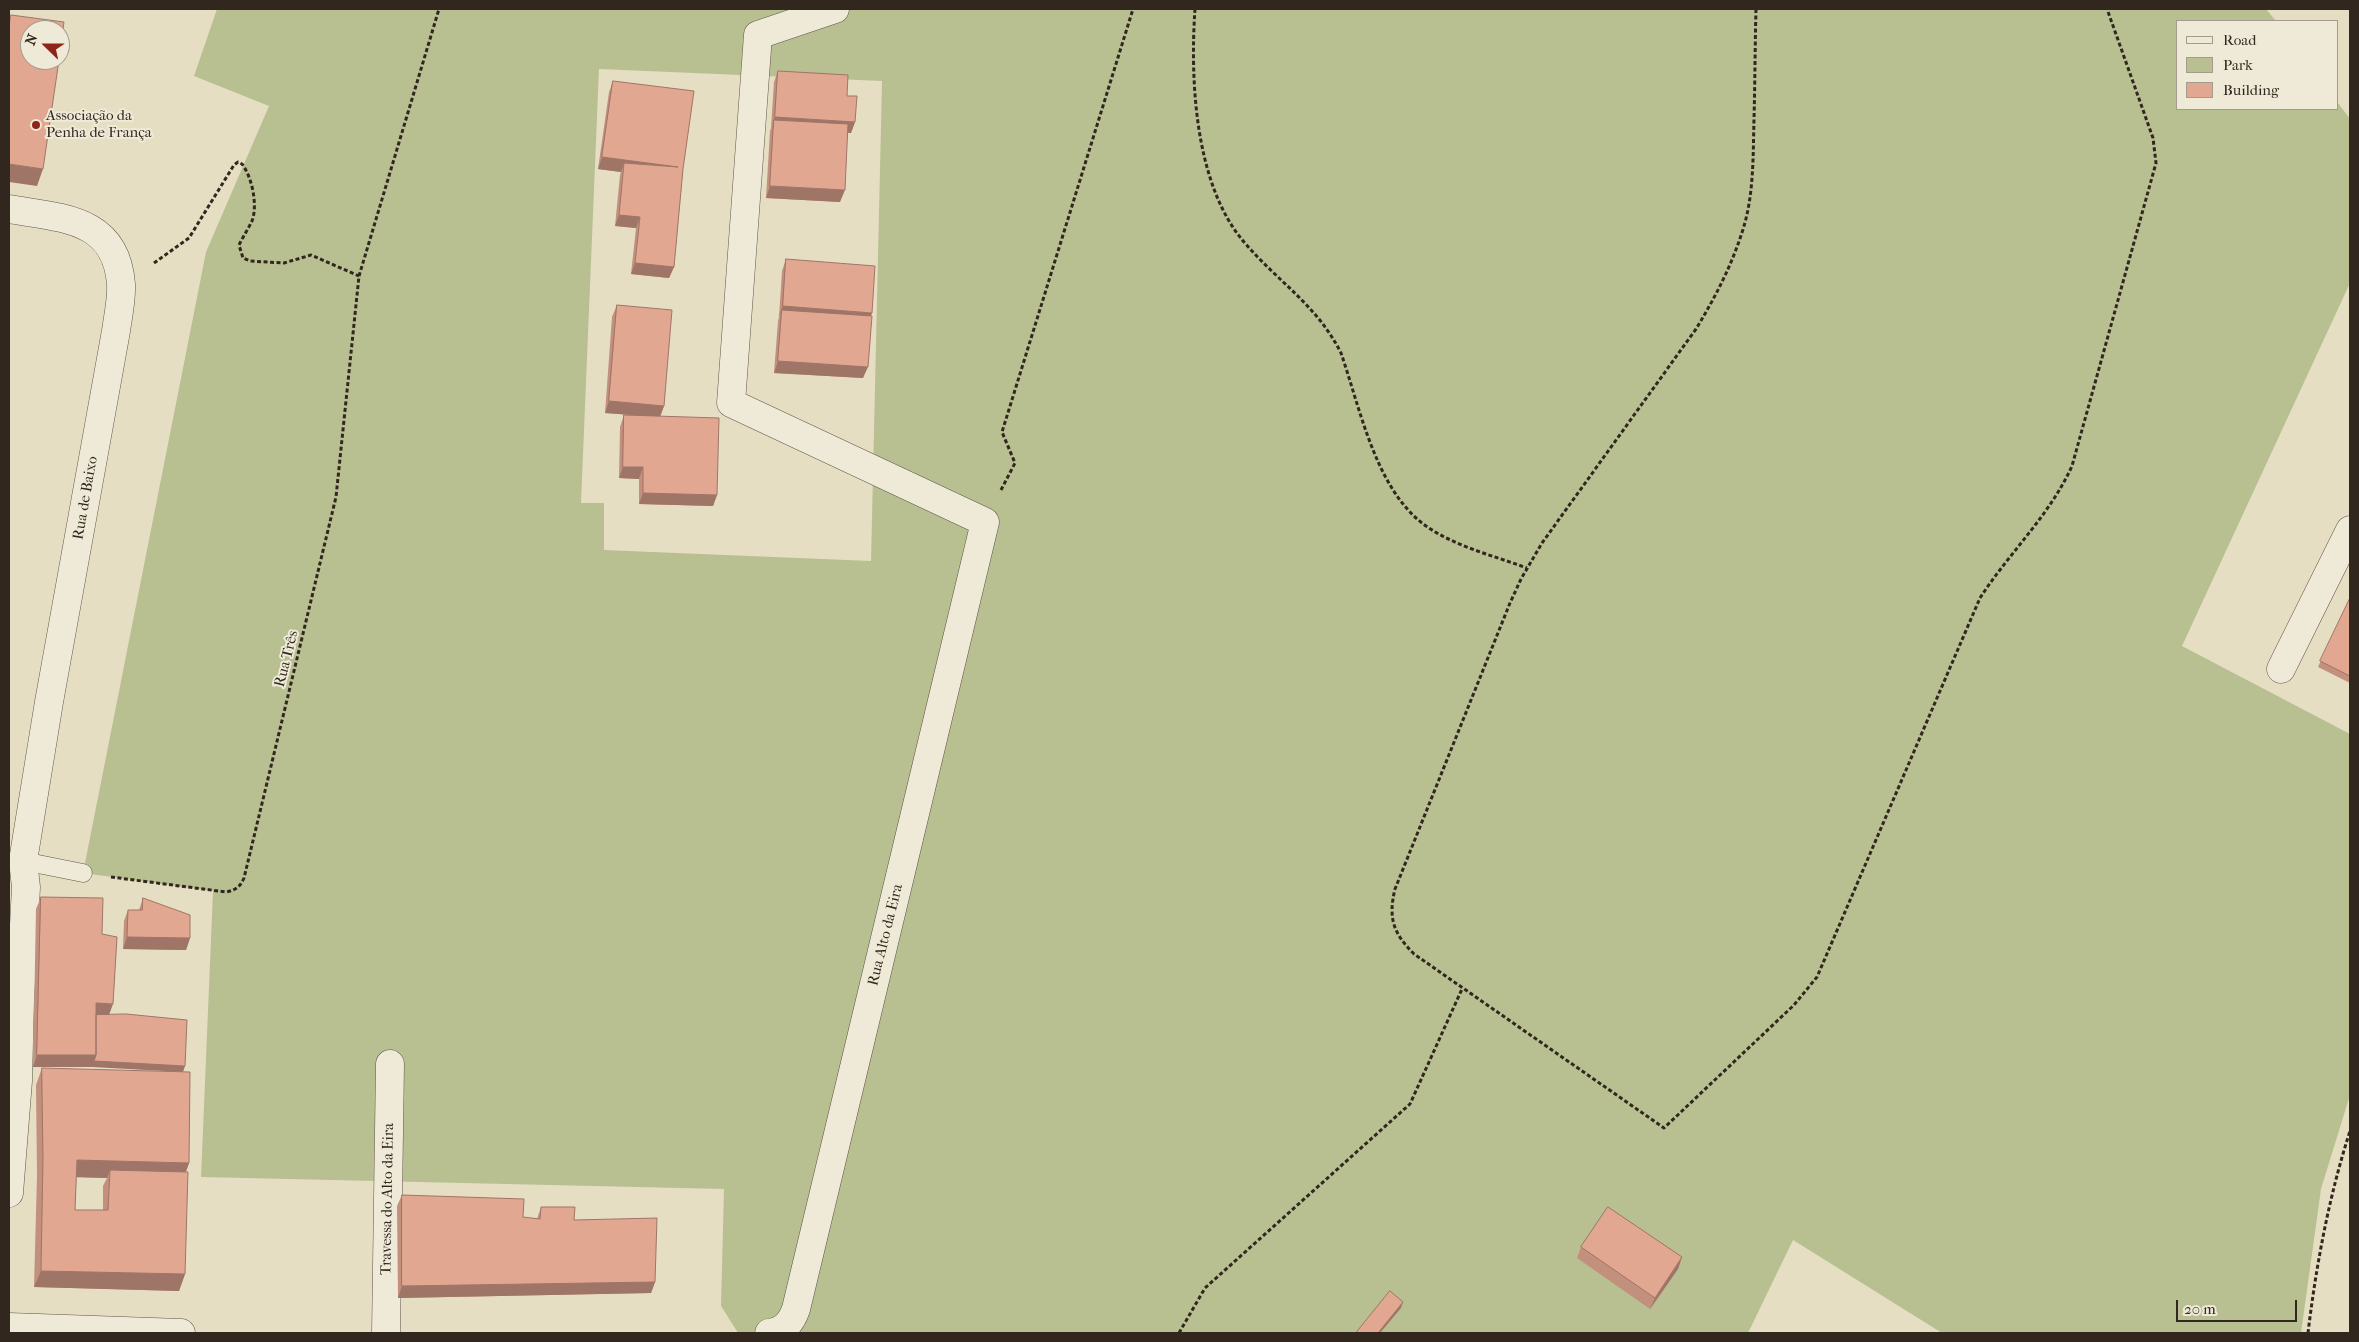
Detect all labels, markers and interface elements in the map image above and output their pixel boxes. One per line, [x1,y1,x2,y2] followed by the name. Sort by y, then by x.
[20,20,70,70] north arrow
[2176,20,2339,110] legend
[22,31,41,48] text: N
[2223,31,2256,49] text: Road
[2223,56,2253,74] text: Park
[2223,81,2279,99] text: Building
[46,107,152,142] place label: Associação da Penha de França
[30,119,42,131] marker: Associação da Penha de França
[70,455,102,541] street label: Rua de Baixo
[271,629,303,689] street label: Rua Três
[865,882,907,988] street label: Rua Alto da Eira
[378,1123,398,1275] street label: Travessa do Alto da Eira
[2179,1290,2300,1322] scale bar
[2184,1300,2216,1318] text: 20 m

